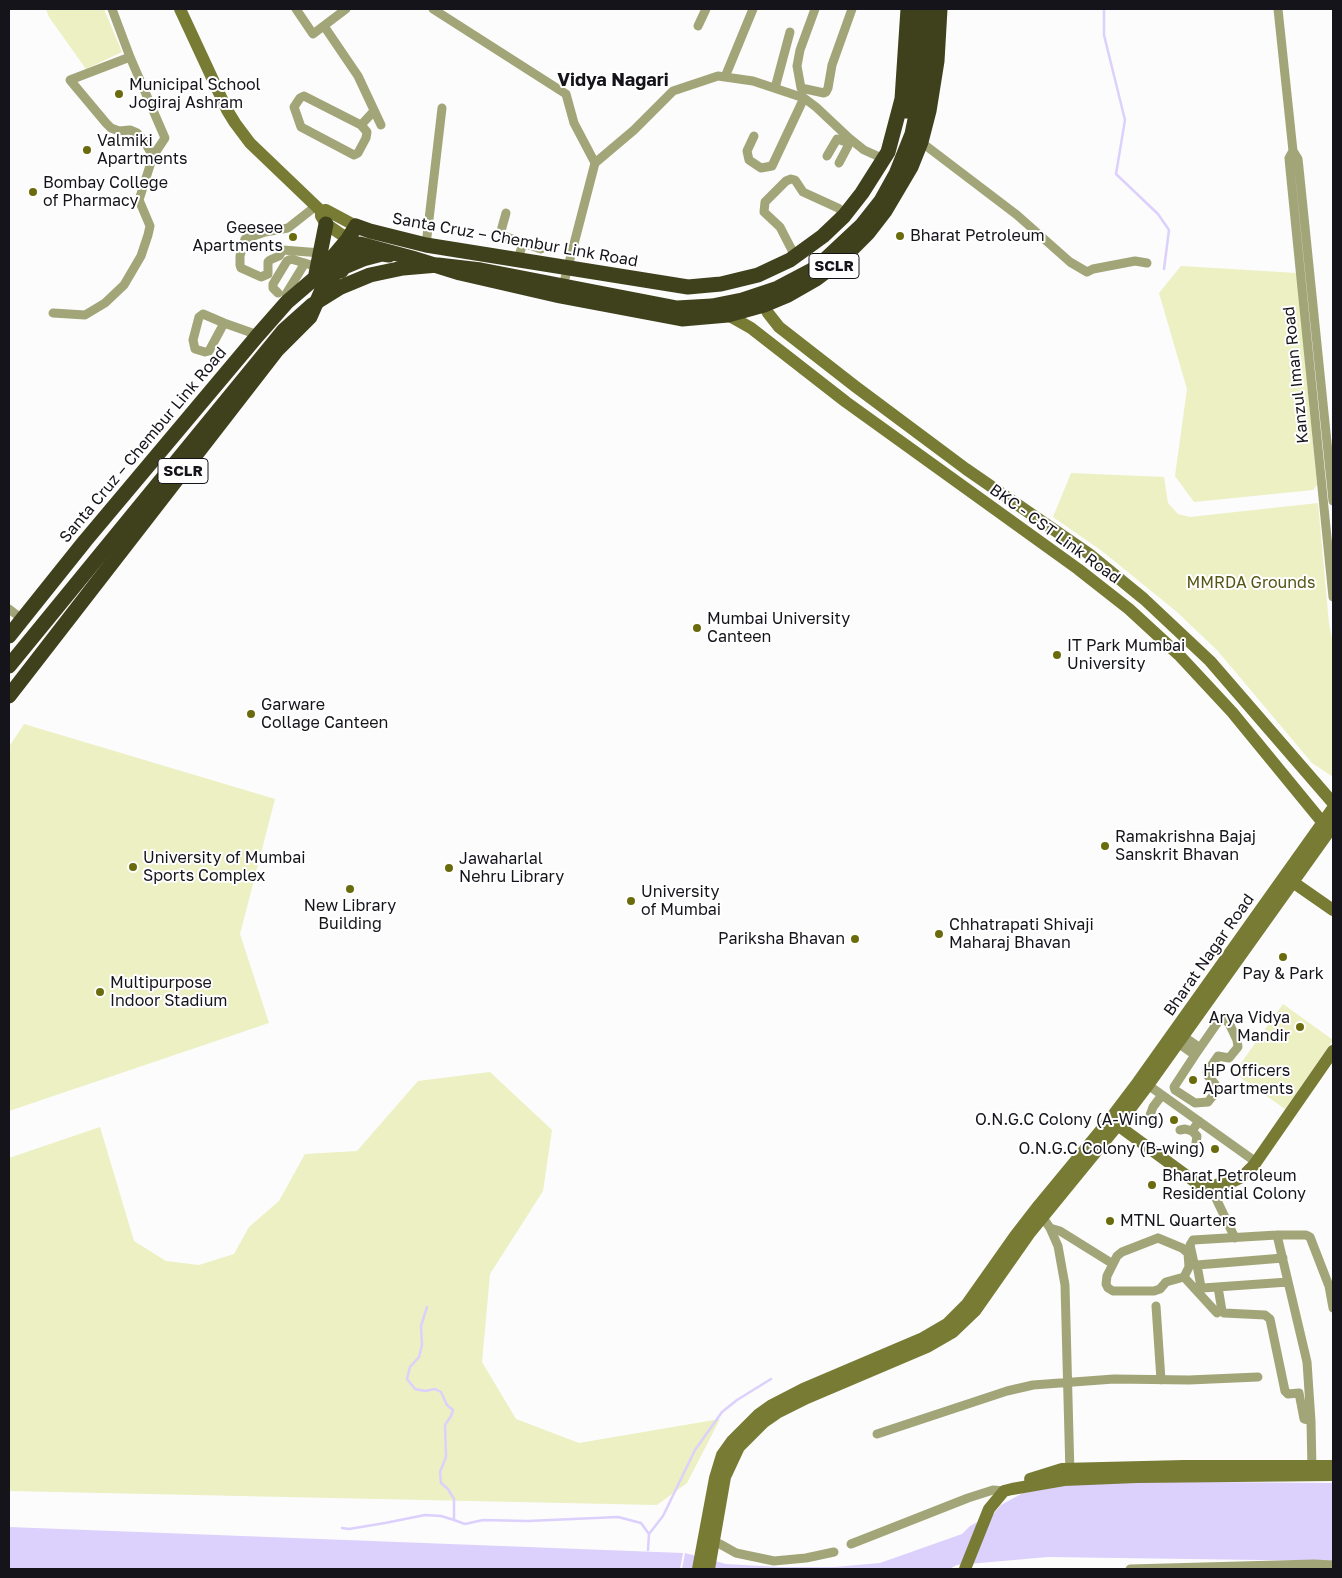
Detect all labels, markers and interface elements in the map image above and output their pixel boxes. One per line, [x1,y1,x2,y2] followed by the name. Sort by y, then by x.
[557,69,669,91] district label: Vidya Nagari
[129,75,261,113] place label: Municipal School Jogiraj Ashram
[113,88,125,100] marker: Municipal School Jogiraj Ashram
[97,131,188,169] place label: Valmiki Apartments
[81,144,93,156] marker: Valmiki Apartments
[43,173,168,211] place label: Bombay College of Pharmacy
[27,186,39,198] marker: Bombay College of Pharmacy
[391,209,639,271] street label: Santa Cruz – Chembur Link Road
[192,218,283,256] place label: Geesee Apartments
[910,226,1045,246] place label: Bharat Petroleum
[894,230,906,242] marker: Bharat Petroleum
[287,231,299,243] marker: Geesee Apartments
[809,254,859,278] road number: SCLR
[1279,305,1313,445] street label: Kanzul Iman Road
[56,343,230,547] street label: Santa Cruz – Chembur Link Road
[158,458,208,484] road number: SCLR
[986,480,1124,588] street label: BKC - CST Link Road
[1187,573,1315,593] park label: MMRDA Grounds
[707,609,850,647] place label: Mumbai University Canteen
[691,622,703,634] marker: Mumbai University Canteen
[1067,636,1185,674] place label: IT Park Mumbai University
[1051,649,1063,661] marker: IT Park Mumbai University
[261,695,388,733] place label: Garware Collage Canteen
[245,708,257,720] marker: Garware Collage Canteen
[1115,827,1256,865] place label: Ramakrishna Bajaj Sanskrit Bhavan
[1099,840,1111,852] marker: Ramakrishna Bajaj Sanskrit Bhavan
[143,848,305,886] place label: University of Mumbai Sports Complex
[459,849,564,887] place label: Jawaharlal Nehru Library
[127,861,139,873] marker: University of Mumbai Sports Complex
[443,862,455,874] marker: Jawaharlal Nehru Library
[641,882,721,920] place label: University of Mumbai
[344,883,356,895] marker: New Library Building
[1160,890,1258,1020] street label: Bharat Nagar Road
[625,895,637,907] marker: University of Mumbai
[304,896,396,934] place label: New Library Building
[949,915,1094,953] place label: Chhatrapati Shivaji Maharaj Bhavan
[933,928,945,940] marker: Chhatrapati Shivaji Maharaj Bhavan
[718,929,845,949] place label: Pariksha Bhavan
[849,933,861,945] marker: Pariksha Bhavan
[1277,951,1289,963] marker: Pay & Park
[1242,964,1324,984] place label: Pay & Park
[110,973,227,1011] place label: Multipurpose Indoor Stadium
[94,986,106,998] marker: Multipurpose Indoor Stadium
[1209,1008,1290,1046] place label: Arya Vidya Mandir
[1294,1021,1306,1033] marker: Arya Vidya Mandir
[1203,1061,1294,1099] place label: HP Officers Apartments
[1187,1074,1199,1086] marker: HP Officers Apartments
[975,1110,1164,1130] place label: O.N.G.C Colony (A-Wing)
[1168,1114,1180,1126] marker: O.N.G.C Colony (A-Wing)
[1018,1139,1205,1159] place label: O.N.G.C Colony (B-wing)
[1209,1143,1221,1155] marker: O.N.G.C Colony (B-wing)
[1162,1166,1306,1204] place label: Bharat Petroleum Residential Colony
[1146,1179,1158,1191] marker: Bharat Petroleum Residential Colony
[1120,1211,1236,1231] place label: MTNL Quarters
[1104,1215,1116,1227] marker: MTNL Quarters

